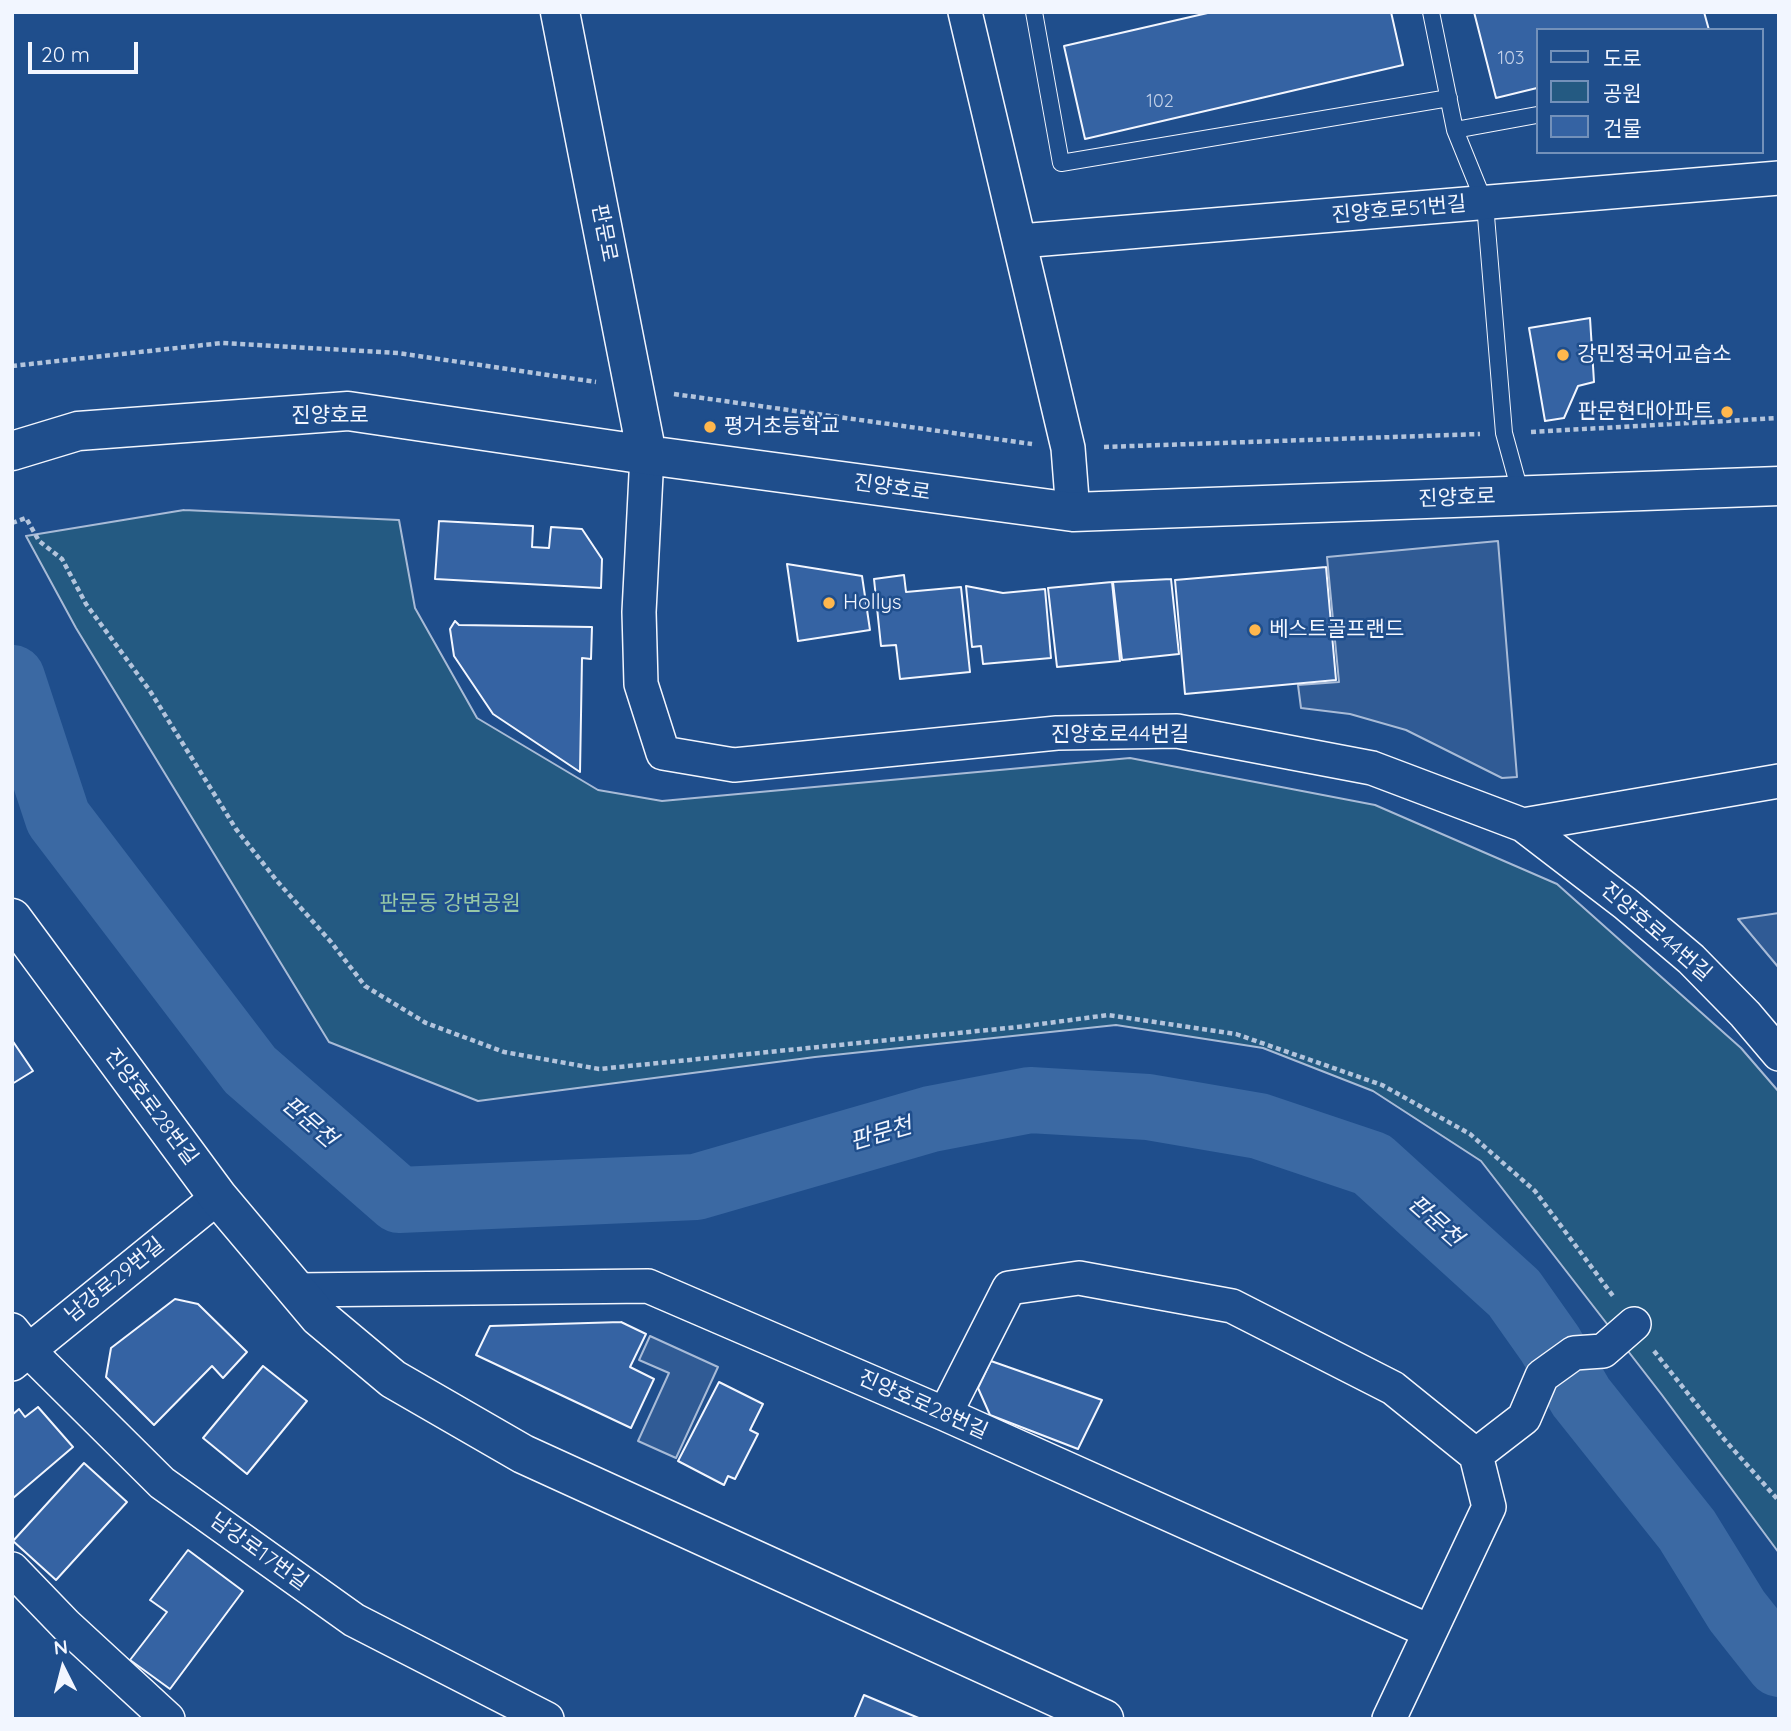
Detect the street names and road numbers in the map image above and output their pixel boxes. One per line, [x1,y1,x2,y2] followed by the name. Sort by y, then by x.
[1331,192,1467,228] street label: 진양호로51번길
[586,202,622,264] street label: 판문로
[291,403,369,429] street label: 진양호로
[852,470,932,506] street label: 진양호로
[1418,484,1496,512] street label: 진양호로
[1051,722,1189,748] street label: 진양호로44번길
[1596,877,1716,987] street label: 진양호로44번길
[99,1044,203,1170] street label: 진양호로28번길
[60,1232,170,1328] street label: 남강로29번길
[854,1365,992,1445] street label: 진양호로28번길
[205,1508,313,1596] street label: 남강로17번길

